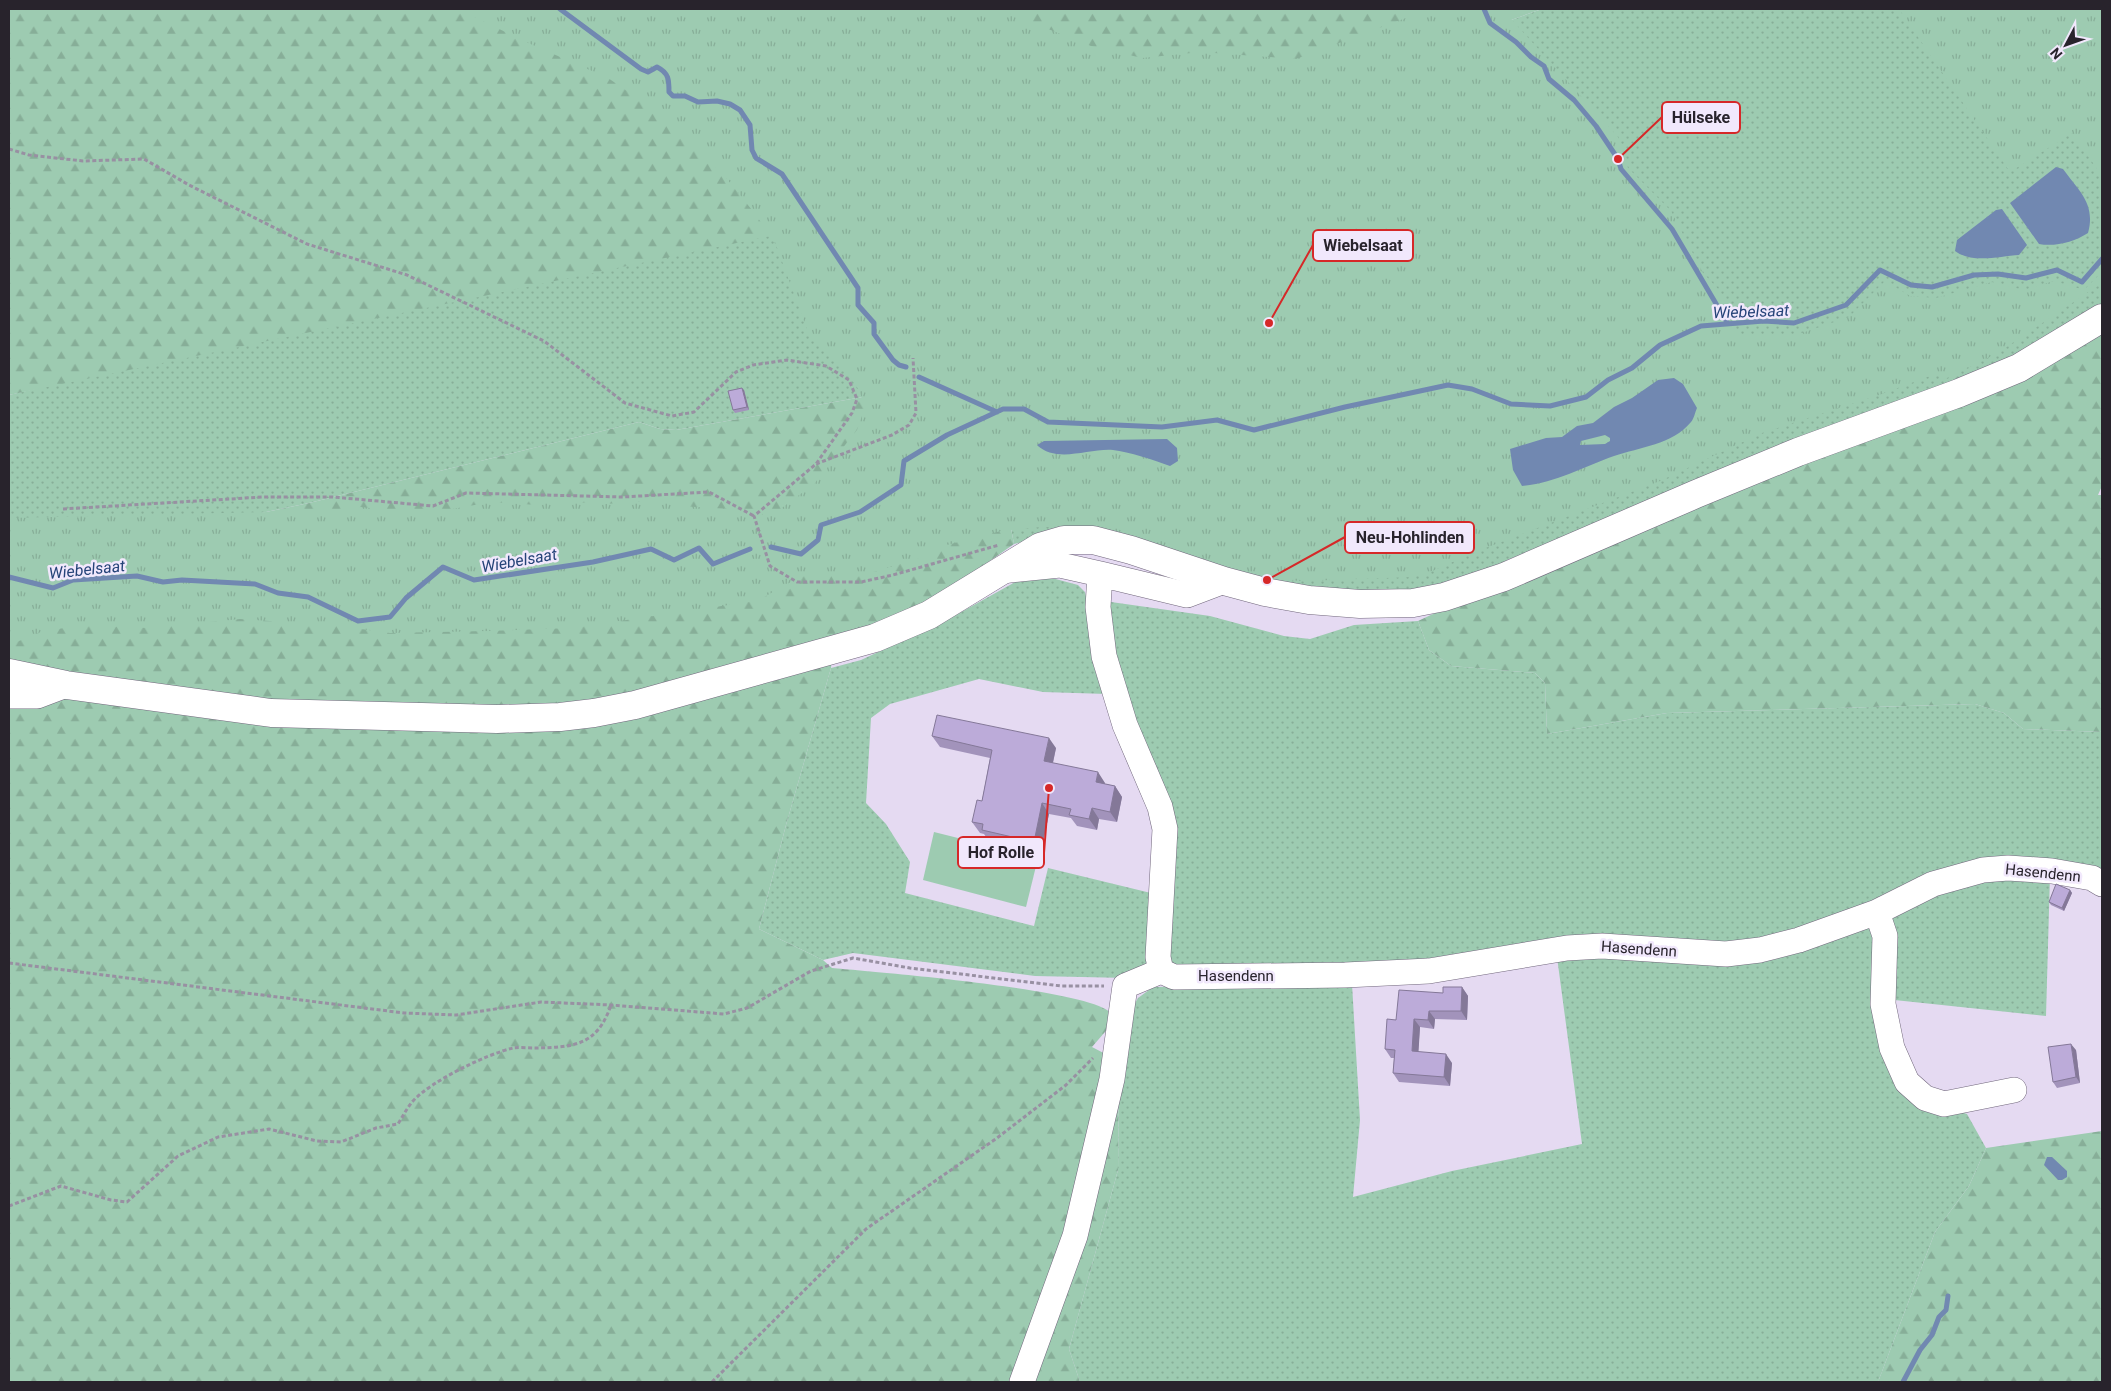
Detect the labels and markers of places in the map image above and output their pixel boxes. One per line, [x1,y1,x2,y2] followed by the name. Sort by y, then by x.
[1662,102,1740,133] callout: Hülseke
[1313,230,1413,261] callout: Wiebelsaat
[1345,522,1474,553] callout: Neu-Hohlinden
[958,837,1044,868] callout: Hof Rolle

